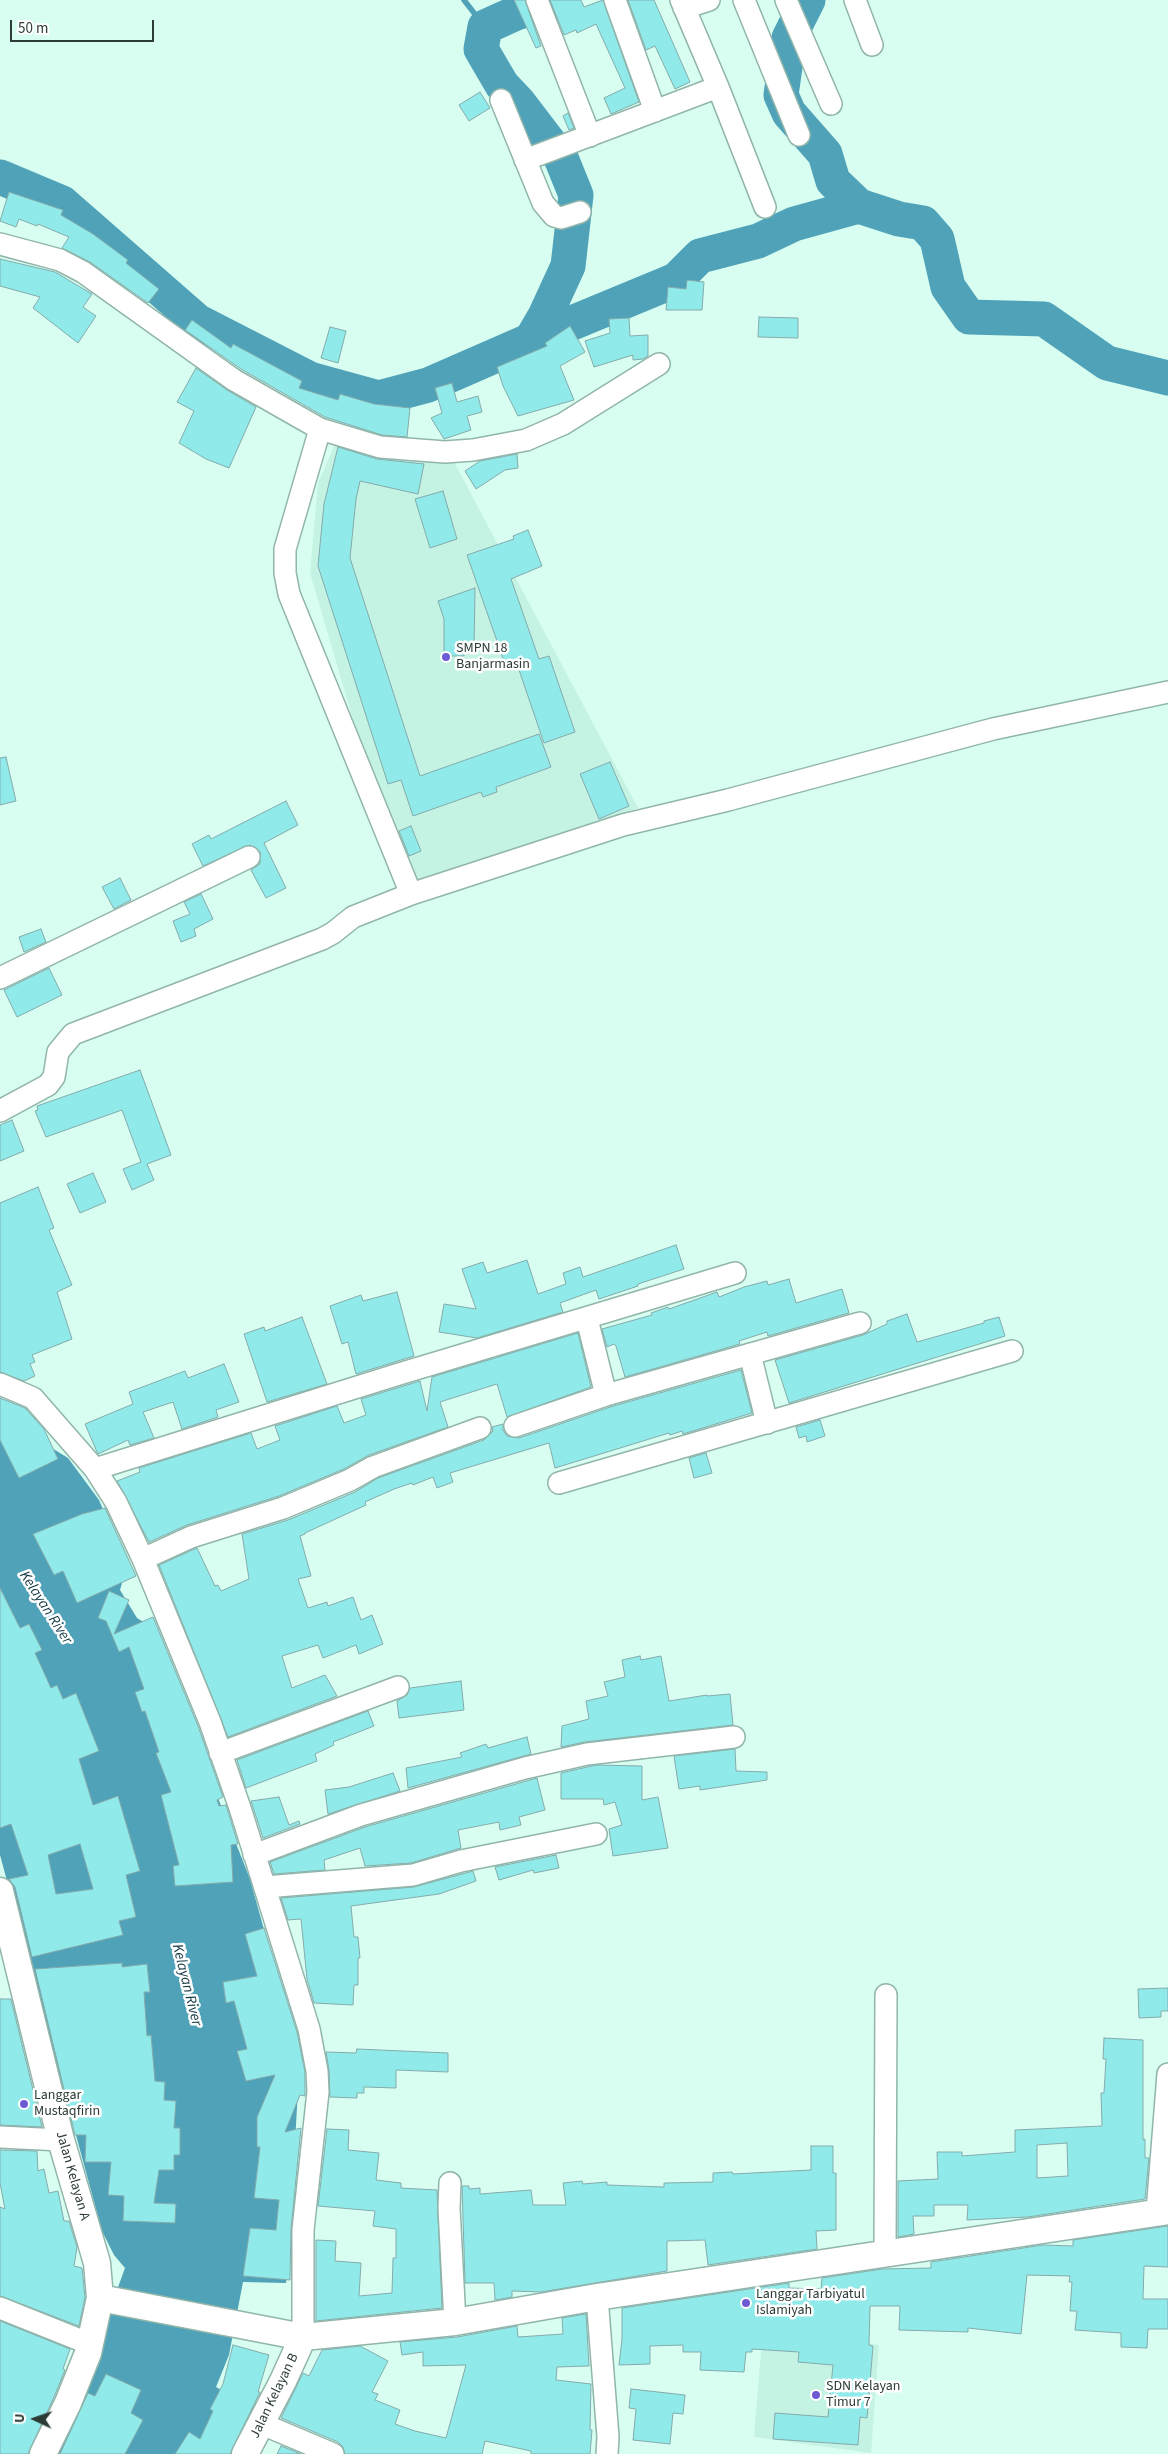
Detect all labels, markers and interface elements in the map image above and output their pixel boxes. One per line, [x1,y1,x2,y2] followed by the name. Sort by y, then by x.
[12,10,156,42] scale bar
[18,18,48,39] text: 50 m
[456,641,530,674] place label: SMPN 18 Banjarmasin
[440,651,452,663] marker: SMPN 18 Banjarmasin
[15,1568,75,1648] water label: Kelayan River
[167,1942,205,2028] water label: Kelayan River
[34,2088,100,2120] place label: Langgar Mustaqfirin
[18,2098,30,2110] marker: Langgar Mustaqfirin
[51,2130,93,2222] street label: Jalan Kelayan A
[756,2287,865,2320] place label: Langgar Tarbiyatul Islamiyah
[740,2297,752,2309] marker: Langgar Tarbiyatul Islamiyah
[247,2351,303,2441] street label: Jalan Kelayan B
[826,2379,900,2412] place label: SDN Kelayan Timur 7
[810,2389,822,2401] marker: SDN Kelayan Timur 7
[10,2394,60,2444] north arrow
[10,2413,30,2423] text: U

